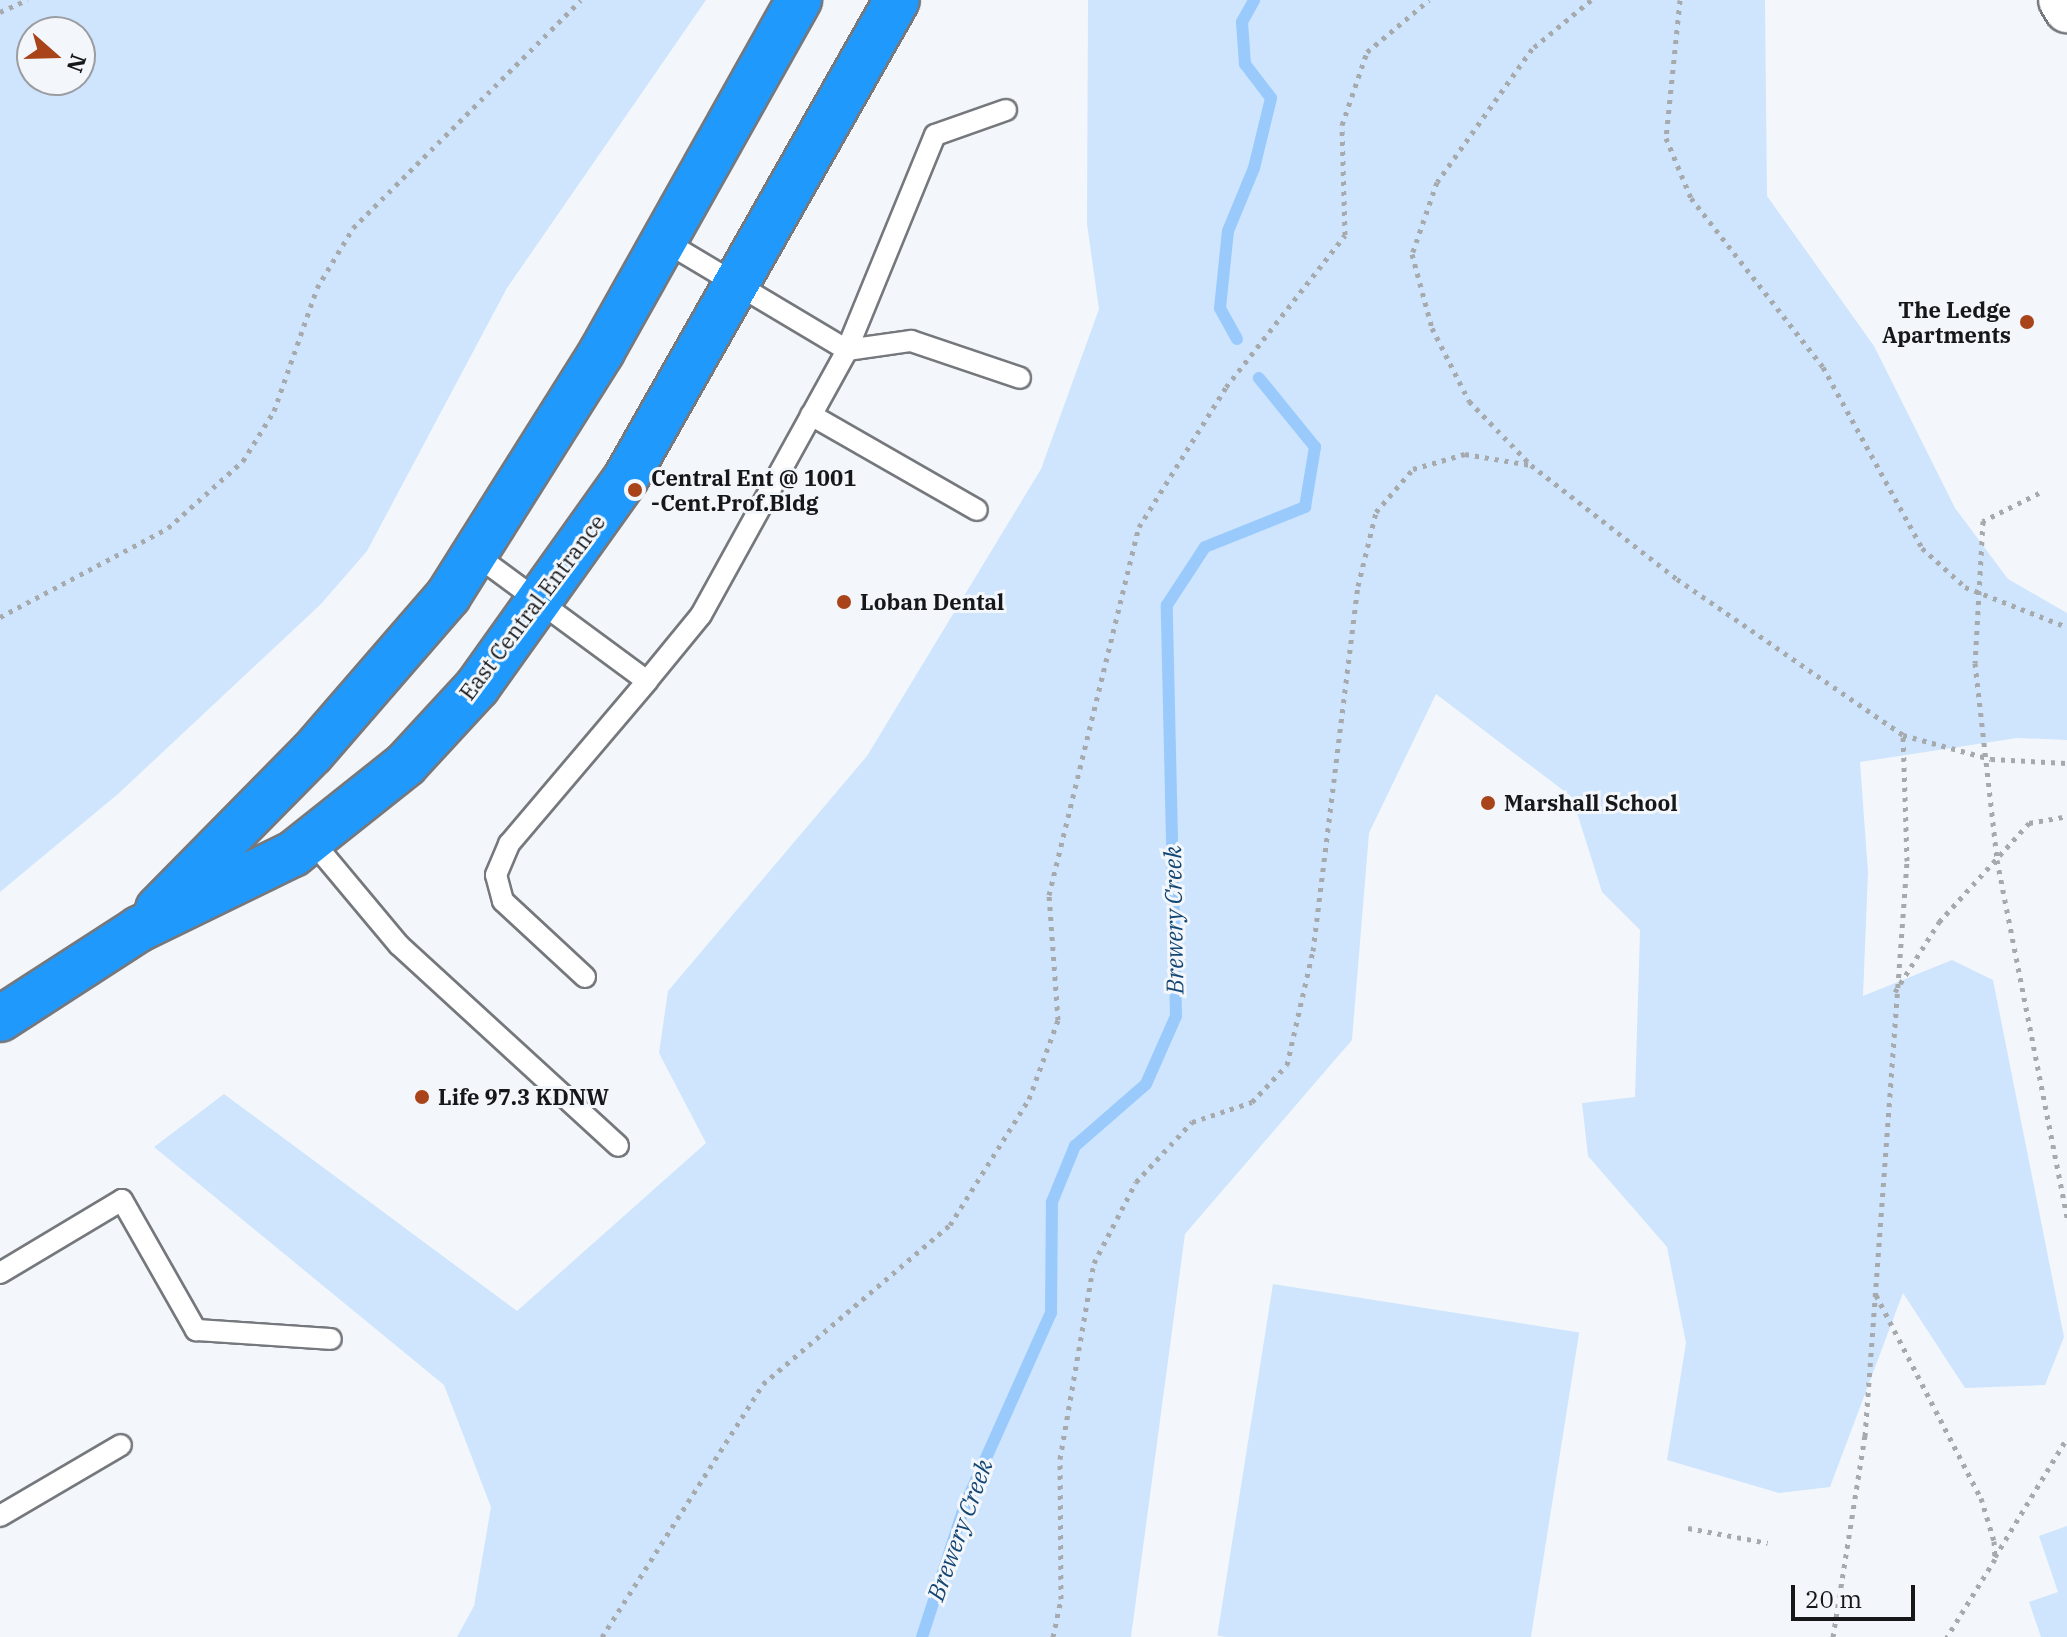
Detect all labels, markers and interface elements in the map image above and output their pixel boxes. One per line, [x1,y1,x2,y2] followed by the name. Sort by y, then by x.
[16,16,96,96] north arrow
[61,51,94,77] text: N
[1882,296,2011,348] place label: The Ledge Apartments
[2018,313,2036,331] marker: The Ledge Apartments
[651,464,856,516] place label: Central Ent @ 1001 -Cent.Prof.Bldg
[626,481,644,499] marker: Central Ent @ 1001 -Cent.Prof.Bldg
[454,509,610,705] street label: East Central Entrance
[860,589,1004,615] place label: Loban Dental
[835,593,853,611] marker: Loban Dental
[1504,790,1678,816] place label: Marshall School
[1479,794,1497,812] marker: Marshall School
[1158,846,1190,994] water label: Brewery Creek
[438,1084,609,1110] place label: Life 97.3 KDNW
[413,1088,431,1106] marker: Life 97.3 KDNW
[921,1456,999,1604] water label: Brewery Creek
[1795,1569,1919,1619] scale bar
[1805,1583,1862,1615] text: 20 m

